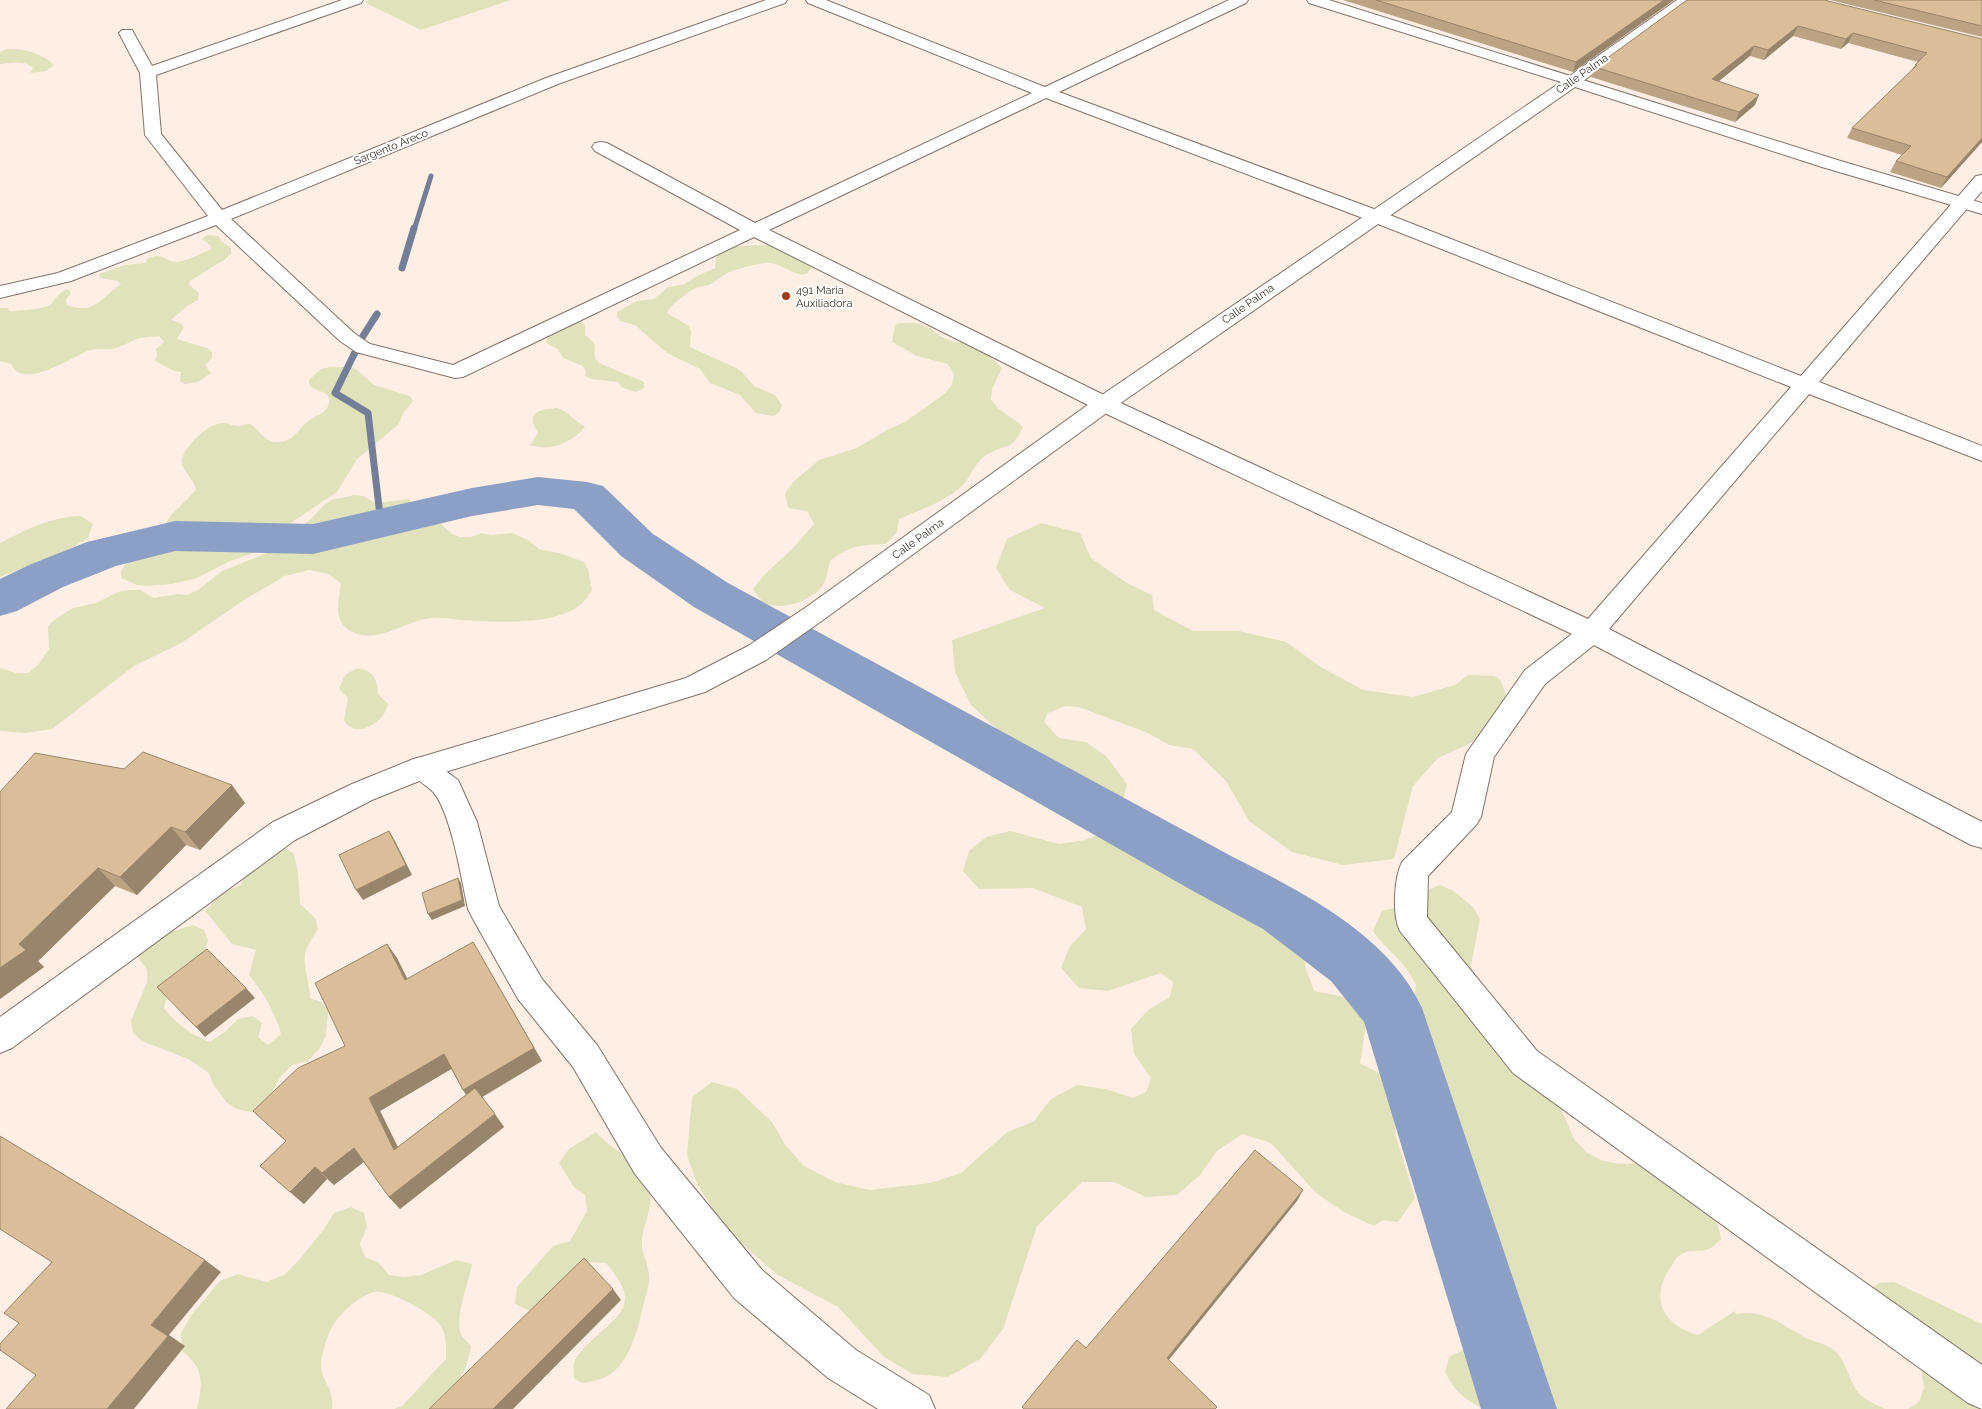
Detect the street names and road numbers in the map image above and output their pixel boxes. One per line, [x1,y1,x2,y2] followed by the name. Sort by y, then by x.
[1553,51,1611,97] street label: Calle Palma
[352,126,430,168] street label: Sargento Areco
[1219,281,1277,327] street label: Calle Palma
[890,516,946,562] street label: Calle Palma

